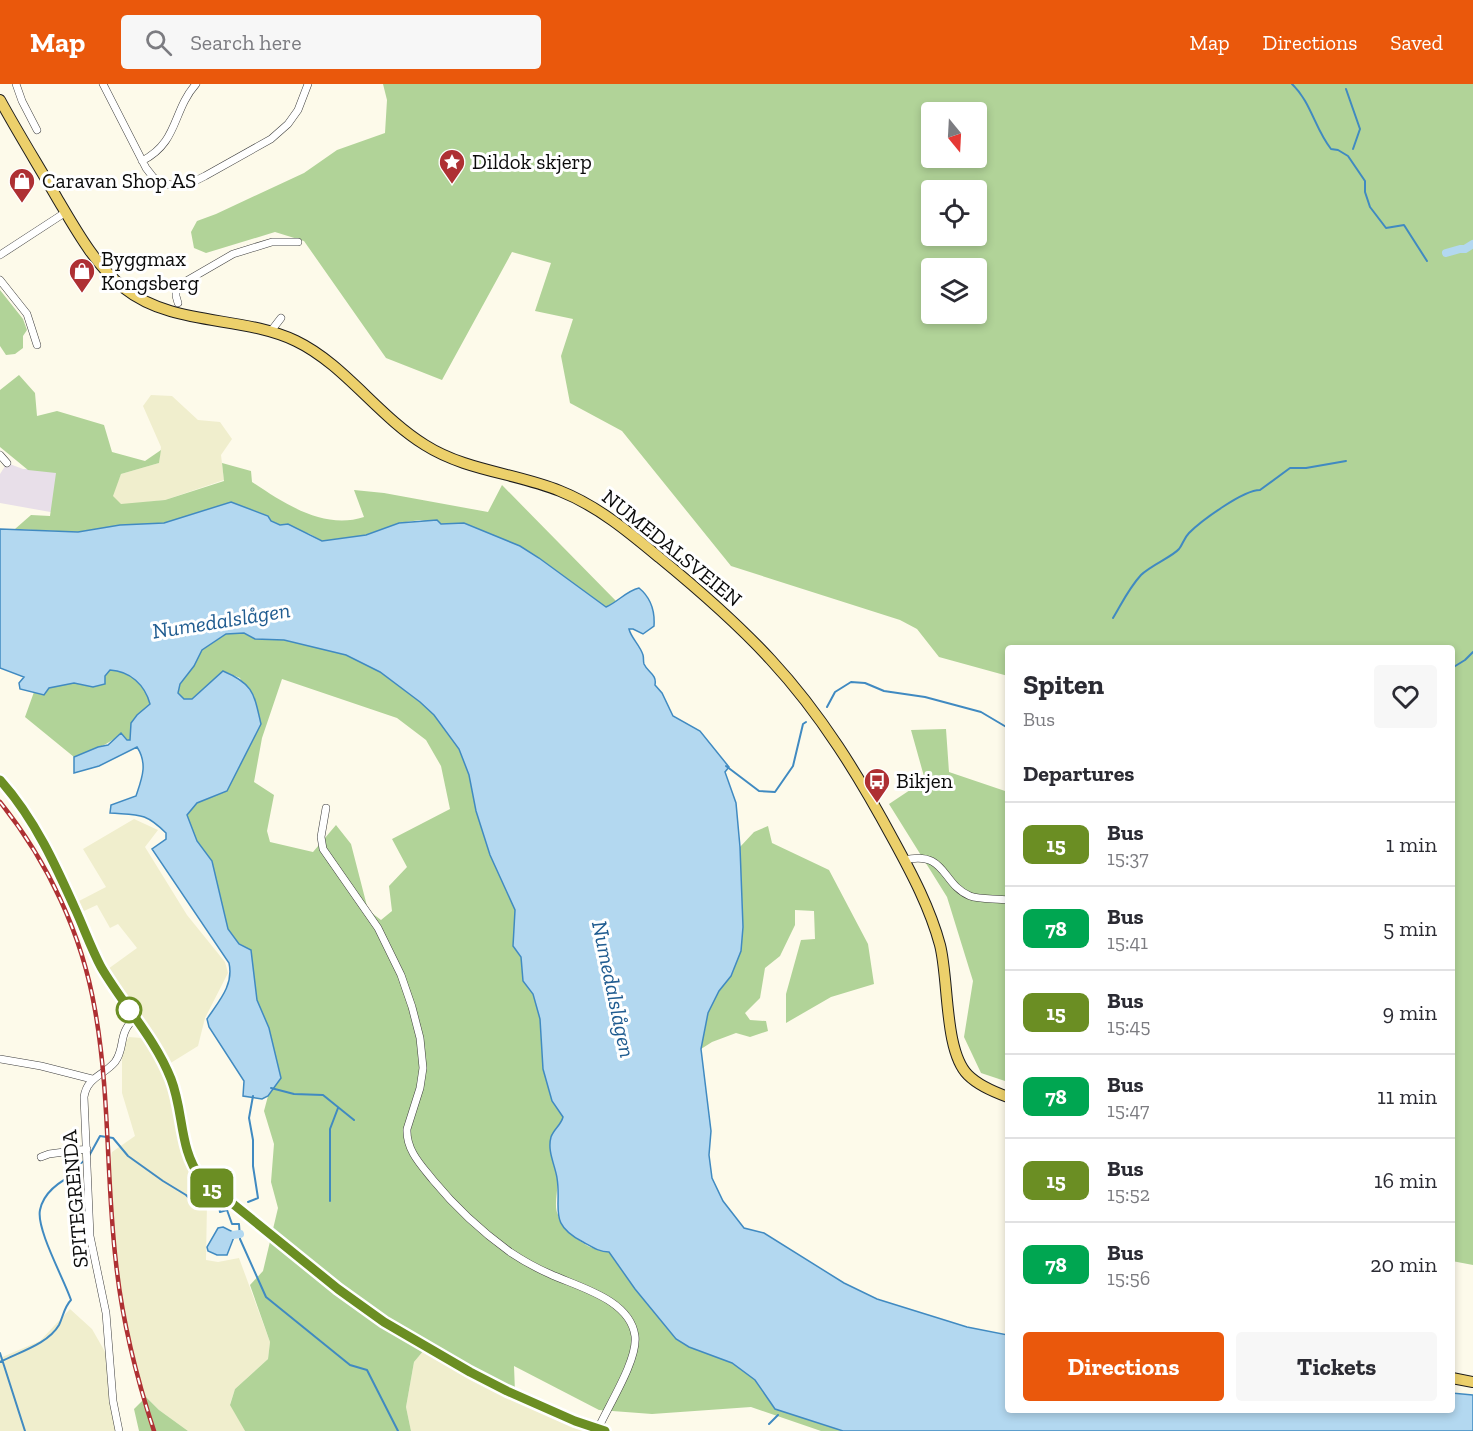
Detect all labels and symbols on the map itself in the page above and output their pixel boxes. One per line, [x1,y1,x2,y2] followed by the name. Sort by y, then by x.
[921,102,987,168] north arrow
[437,147,467,185] place icon: Dildok skjerp
[472,149,592,175] place label: Dildok skjerp
[7,166,37,204] shop icon: Caravan Shop AS
[42,168,196,193] place label: Caravan Shop AS
[101,246,199,295] place label: Byggmax Kongsberg
[67,256,97,294] shop icon: Byggmax Kongsberg
[597,484,747,612] street label: NUMEDALSVEIEN
[150,596,292,645] water label: Numedalslågen
[862,766,892,804] bus stop icon: Bikjen
[896,768,953,794] place label: Bikjen
[586,918,641,1060] water label: Numedalslågen
[116,997,142,1023] unlabelled marker
[56,1129,93,1269] street label: SPITEGRENDA
[185,1168,239,1208] line badge: 15

